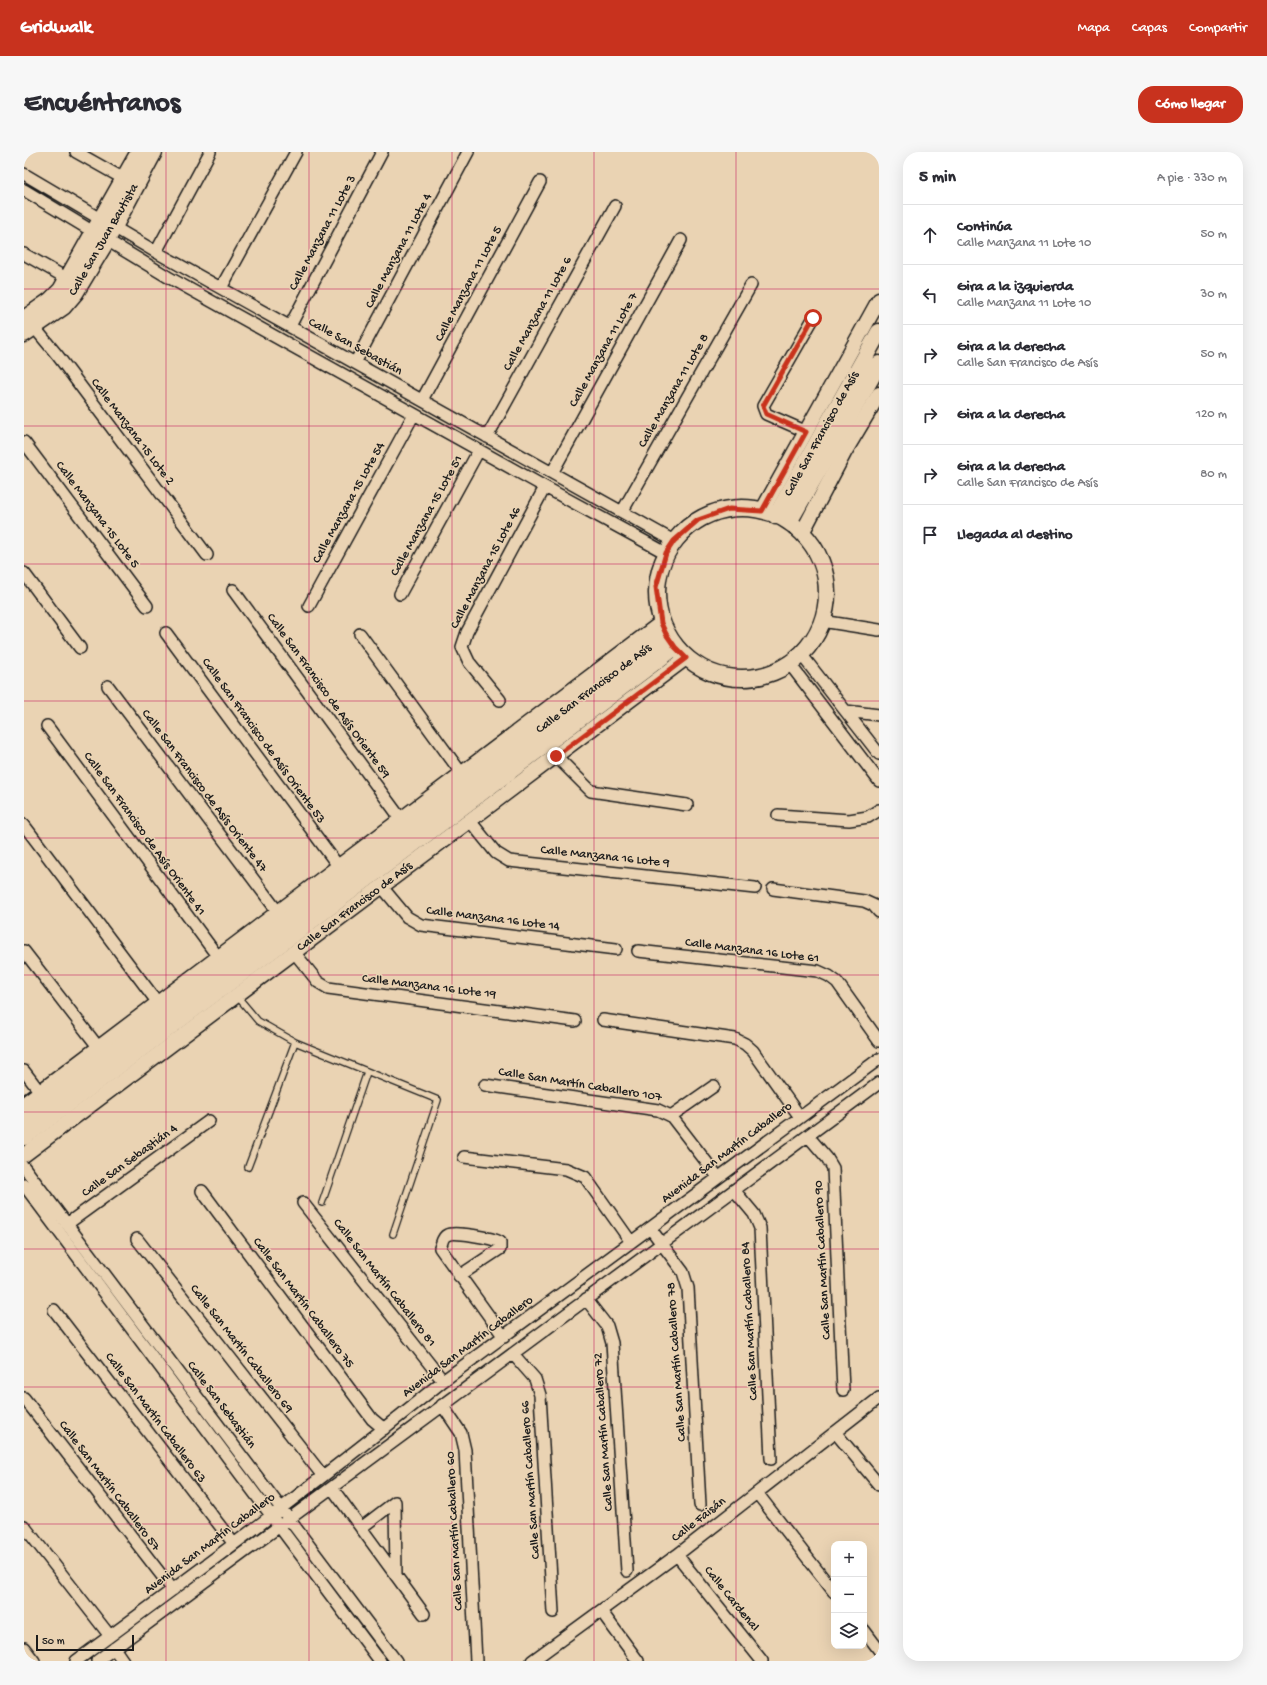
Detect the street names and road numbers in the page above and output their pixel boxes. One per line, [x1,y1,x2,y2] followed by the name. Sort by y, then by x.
[286,173,360,293] street label: Calle Manzana 11 Lote 3
[66,181,143,299] street label: Calle San Juan Bautista
[362,191,436,311] street label: Calle Manzana 11 Lote 4
[432,224,506,344] street label: Calle Manzana 11 Lote 5
[500,254,576,374] street label: Calle Manzana 11 Lote 6
[566,289,642,410] street label: Calle Manzana 11 Lote 7
[305,315,405,380] street label: Calle San Sebastián
[635,331,713,451] street label: Calle Manzana 11 Lote 8
[781,368,863,499] street label: Calle San Francisco de Asís
[87,376,177,489] street label: Calle Manzana 15 Lote 2
[309,440,389,566] street label: Calle Manzana 15 Lote 54
[388,453,466,579] street label: Calle Manzana 15 Lote 51
[52,458,142,572] street label: Calle Manzana 15 Lote 5
[447,504,525,632] street label: Calle Manzana 15 Lote 46
[263,611,393,782] street label: Calle San Francisco de Asís Oriente 59
[533,640,656,737] street label: Calle San Francisco de Asís
[198,655,328,827] street label: Calle San Francisco de Asís Oriente 53
[138,707,271,876] street label: Calle San Francisco de Asís Oriente 47
[80,749,208,919] street label: Calle San Francisco de Asís Oriente 41
[540,843,671,871] street label: Calle Manzana 16 Lote 9
[294,858,417,955] street label: Calle San Francisco de Asís
[425,903,561,935] street label: Calle Manzana 16 Lote 14
[684,935,820,967] street label: Calle Manzana 16 Lote 61
[361,971,497,1003] street label: Calle Manzana 16 Lote 19
[497,1065,664,1106] street label: Calle San Martín Caballero 107
[659,1099,796,1207] street label: Avenida San Martín Caballero
[79,1121,181,1201] street label: Calle San Sebastián 4
[811,1179,835,1340] street label: Calle San Martín Caballero 90
[329,1216,439,1350] street label: Calle San Martín Caballero 81
[249,1235,357,1371] street label: Calle San Martín Caballero 75
[738,1241,762,1401] street label: Calle San Martín Caballero 84
[186,1282,296,1417] street label: Calle San Martín Caballero 69
[664,1282,690,1442] street label: Calle San Martín Caballero 78
[400,1293,537,1401] street label: Avenida San Martín Caballero
[101,1350,209,1486] street label: Calle San Martín Caballero 63
[591,1352,617,1512] street label: Calle San Martín Caballero 72
[183,1358,259,1452] street label: Calle San Sebastián
[518,1400,544,1560] street label: Calle San Martín Caballero 66
[55,1418,164,1555] street label: Calle San Martín Caballero 57
[443,1450,467,1611] street label: Calle San Martín Caballero 60
[142,1490,279,1598] street label: Avenida San Martín Caballero
[669,1494,730,1546] street label: Calle Faisán
[700,1563,762,1635] street label: Calle Cardenal

